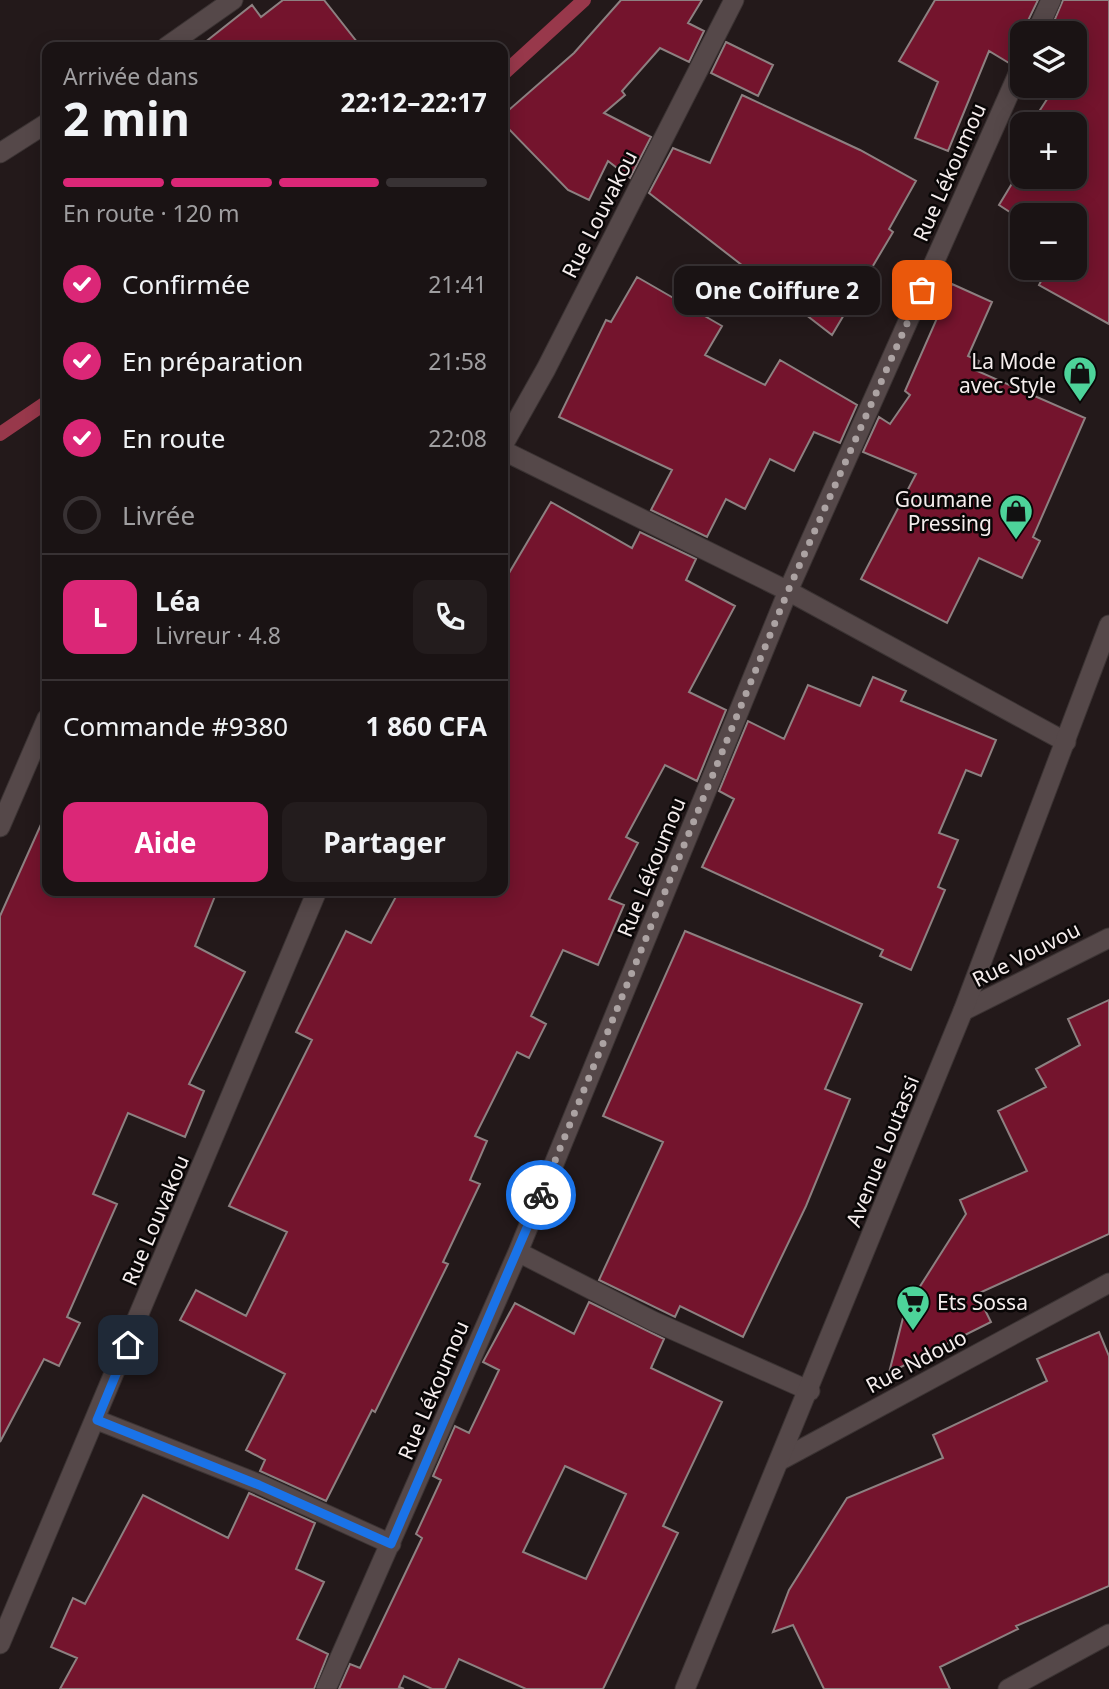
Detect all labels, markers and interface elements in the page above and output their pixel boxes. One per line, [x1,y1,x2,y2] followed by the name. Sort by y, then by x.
[1010,21,1087,280] map controls
[1010,21,1087,98] button: layers
[63,60,199,92] text: Arrivée dans
[340,84,487,120] text: 22:12–22:17
[63,87,190,149] text: 2 min
[906,99,992,245] street label: Rue Lékoumou
[1010,112,1087,189] button: +
[555,146,643,282] street label: Rue Louvakou
[63,197,240,229] text: En route · 120 m
[1010,203,1087,280] button: −
[892,260,952,320] pin
[63,265,101,303] icon: check
[122,266,250,302] text: Confirmée
[674,266,880,314] callout: One Coiffure 2
[428,268,487,300] text: 21:41
[903,271,941,309] icon: bag
[695,274,859,306] text: One Coiffure 2
[63,342,101,380] icon: check
[122,343,303,379] text: En préparation
[428,345,487,377] text: 21:58
[959,347,1056,399] place label: La Mode avec Style
[1061,354,1099,403] shop icon: La Mode avec Style
[63,419,101,457] icon: check
[122,420,225,456] text: En route
[428,422,487,454] text: 22:08
[895,485,992,537] place label: Goumane Pressing
[997,492,1035,541] shop icon: Goumane Pressing
[122,497,195,533] text: Livrée
[413,580,487,654] button: phone
[155,583,201,619] text: Léa
[93,599,107,635] text: L
[155,619,281,651] text: Livreur · 4.8
[63,708,288,744] text: Commande #9380
[366,708,487,744] text: 1 860 CFA
[610,793,692,941] street label: Rue Lékoumou
[63,802,268,882] button: Aide
[282,802,487,882] button: Partager
[967,915,1085,993] street label: Rue Vouvou
[839,1071,925,1231] street label: Avenue Loutassi
[115,1150,195,1290] street label: Rue Louvakou
[506,1160,576,1230] courier
[522,1176,560,1214] icon: bike
[894,1283,932,1332] supermarket icon: Ets Sossa
[937,1288,1028,1316] place label: Ets Sossa
[98,1315,158,1375] pin
[391,1316,475,1464] street label: Rue Lékoumou
[861,1323,971,1399] street label: Rue Ndouo
[109,1326,147,1364] icon: home

